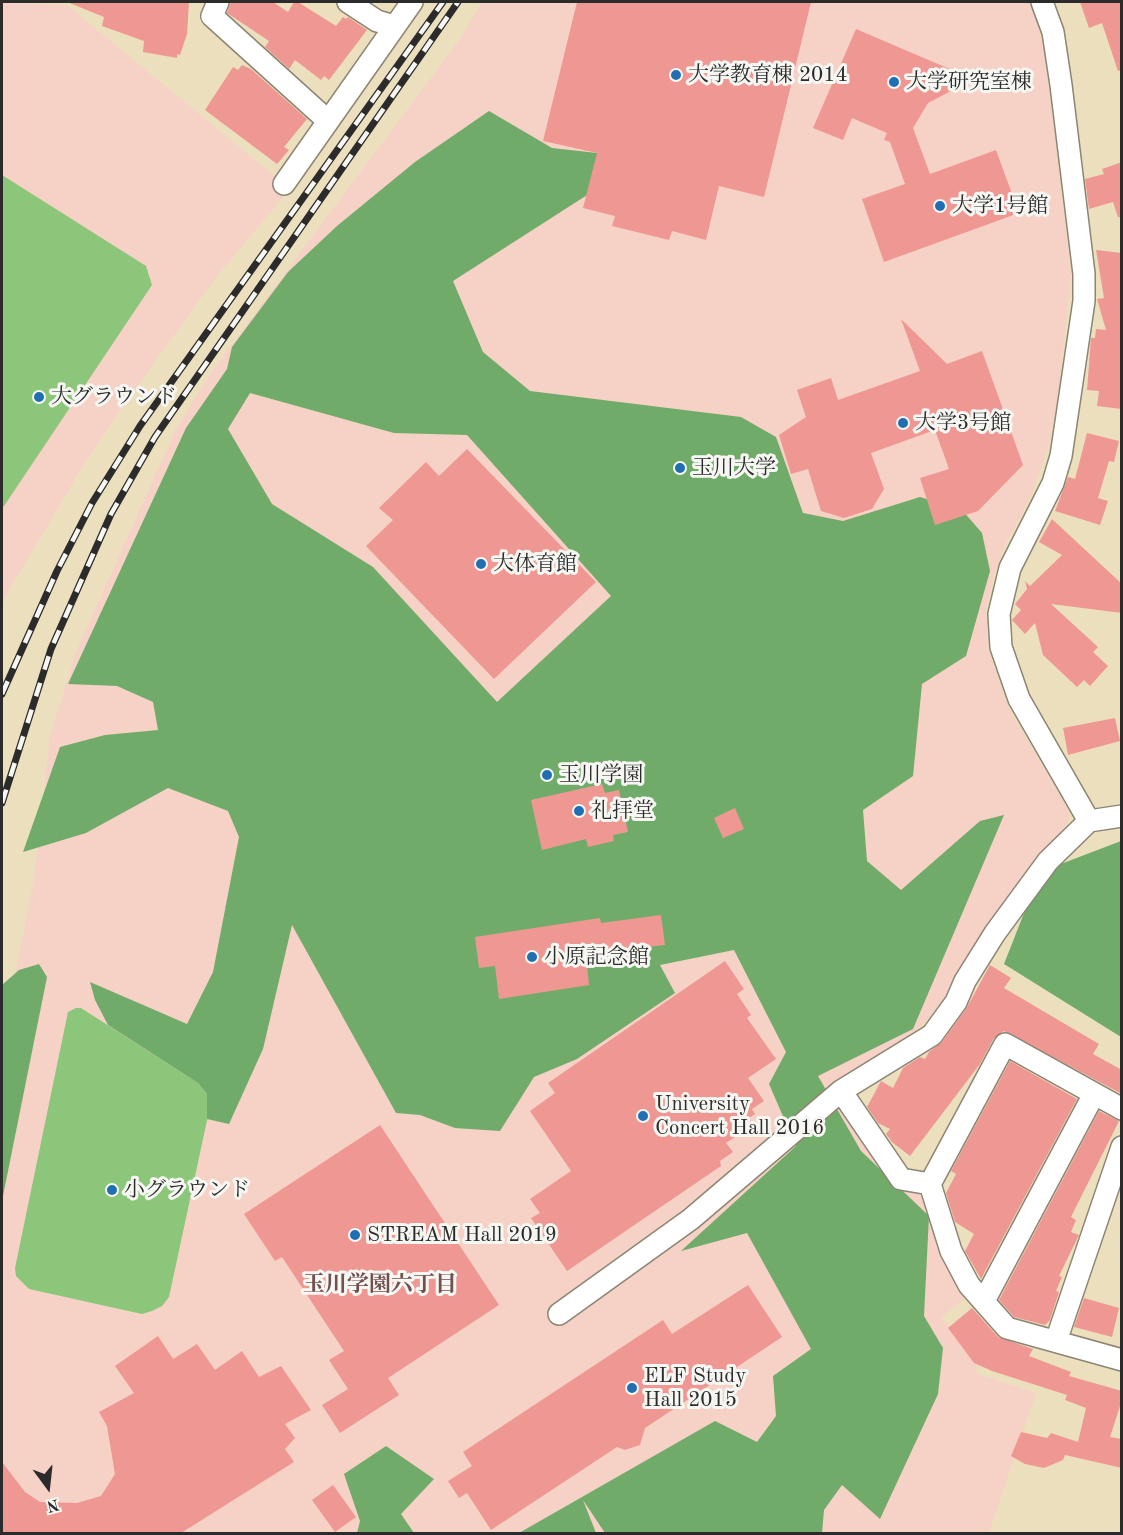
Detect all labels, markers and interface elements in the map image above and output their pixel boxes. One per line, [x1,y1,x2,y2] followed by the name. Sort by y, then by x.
[688,62,848,88] place label: 大学教育棟 2014
[669,68,683,82] marker: 大学教育棟 2014
[906,69,1032,95] place label: 大学研究室棟
[887,75,901,89] marker: 大学研究室棟
[952,193,1048,219] place label: 大学1号館
[933,199,947,213] marker: 大学1号館
[51,384,177,410] place label: 大グラウンド
[32,390,46,404] marker: 大グラウンド
[915,410,1011,436] place label: 大学3号館
[896,416,910,430] marker: 大学3号館
[692,455,776,481] place label: 玉川大学
[673,461,687,475] marker: 玉川大学
[493,551,577,577] place label: 大体育館
[474,557,488,571] marker: 大体育館
[559,762,643,788] place label: 玉川学園
[540,768,554,782] marker: 玉川学園
[591,798,654,824] place label: 礼拝堂
[572,804,586,818] marker: 礼拝堂
[544,944,649,970] place label: 小原記念館
[525,950,539,964] marker: 小原記念館
[655,1091,824,1141] place label: University Concert Hall 2016
[636,1109,650,1123] marker: University Concert Hall 2016
[124,1177,250,1203] place label: 小グラウンド
[105,1183,119,1197] marker: 小グラウンド
[367,1222,557,1248] place label: STREAM Hall 2019
[348,1228,362,1242] marker: STREAM Hall 2019
[303,1272,457,1298] district label: 玉川学園六丁目
[644,1363,746,1413] place label: ELF Study Hall 2015
[625,1381,639,1395] marker: ELF Study Hall 2015
[18,1457,78,1517] north arrow
[45,1495,61,1514] text: N

